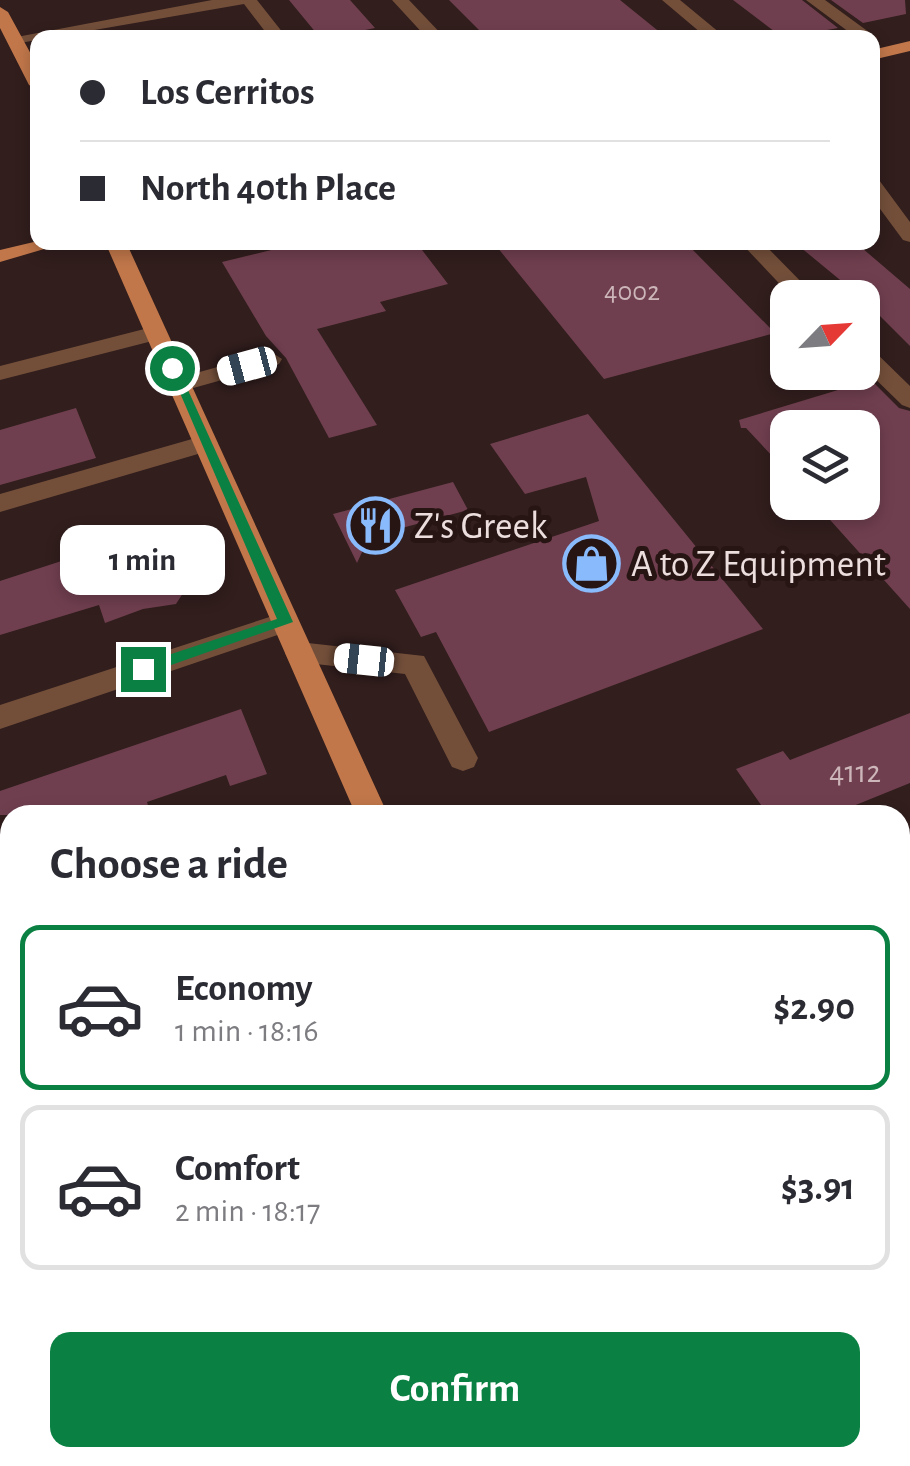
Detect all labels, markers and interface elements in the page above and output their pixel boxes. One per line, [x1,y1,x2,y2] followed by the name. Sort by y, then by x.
[140,74,315,112] text: Los Cerritos
[140,170,396,208] text: North 40th Place
[604,278,660,306] house number: 4002
[770,280,880,390] north arrow
[770,280,880,520] map controls
[214,344,280,388] car
[150,346,195,391] route start
[770,410,880,520] button: layers
[345,495,405,555] restaurant icon: Z's Greek
[414,508,548,546] place label: Z's Greek
[61,524,226,594] callout: 1 min
[562,533,622,593] shop icon: A to Z Equipment
[109,544,176,576] text: 1 min
[631,546,886,584] place label: A to Z Equipment
[333,642,395,678] car
[121,647,166,692] route end
[829,756,881,788] house number: 4112
[50,842,288,887] text: Choose a ride
[55,963,145,1053] icon: car
[175,970,313,1008] text: Economy
[773,989,855,1027] text: $2.90
[175,1015,319,1047] text: 1 min · 18:16
[55,1143,145,1233] icon: car
[175,1150,300,1188] text: Comfort
[781,1169,855,1207] text: $3.91
[175,1195,320,1227] text: 2 min · 18:17
[50,1332,860,1447] button: Confirm

